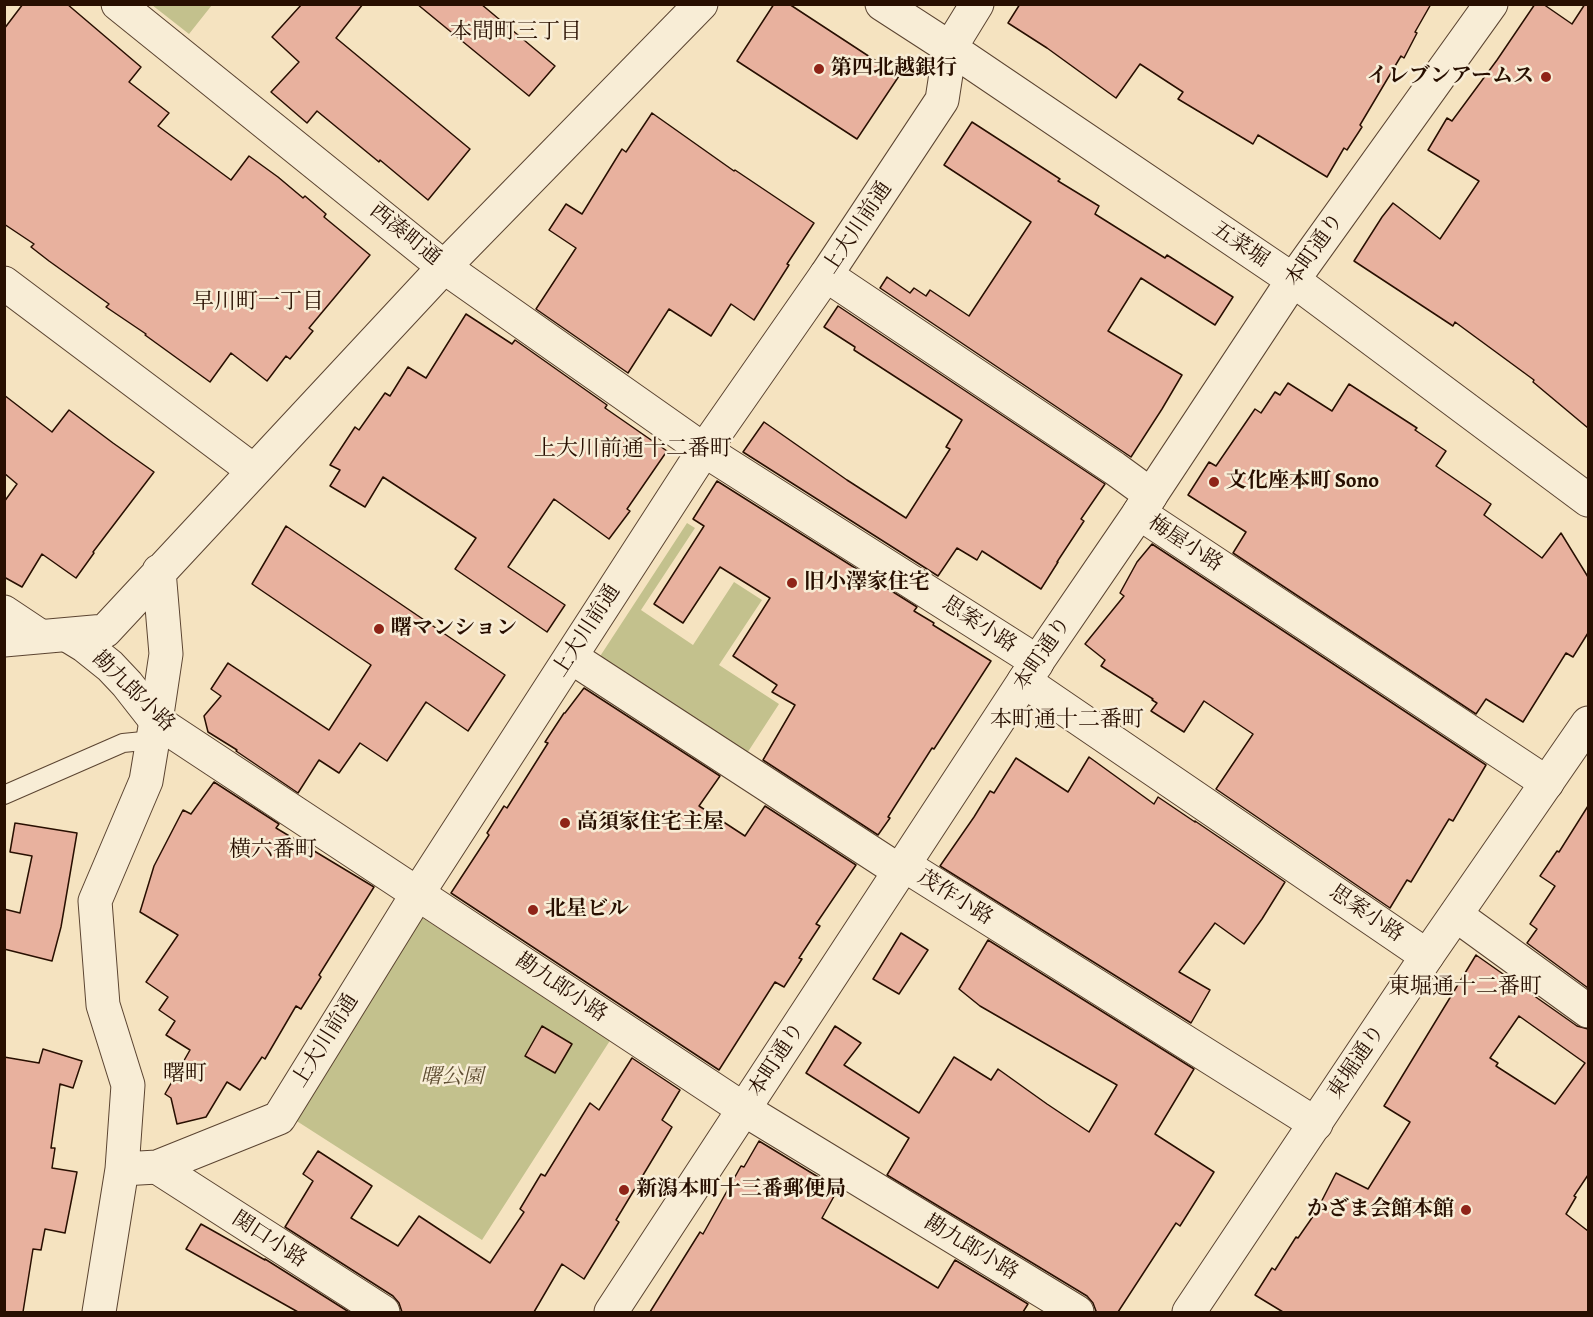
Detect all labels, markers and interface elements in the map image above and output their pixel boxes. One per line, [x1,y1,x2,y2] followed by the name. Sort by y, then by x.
[450,20,582,46] district label: 本間町三丁目
[831,56,957,82] place label: 第四北越銀行
[812,62,826,76] marker: 第四北越銀行
[1367,64,1534,90] place label: イレブンアームス
[1539,70,1553,84] marker: イレブンアームス
[818,177,898,279] street label: 上大川前通
[364,199,446,271] street label: 西湊町通
[1281,208,1349,292] street label: 本町通り
[1207,217,1273,273] street label: 五菜堀
[192,290,324,316] district label: 早川町一丁目
[534,437,732,463] district label: 上大川前通十二番町
[1226,469,1379,495] place label: 文化座本町 Sono
[1207,475,1221,489] marker: 文化座本町 Sono
[1143,511,1227,577] street label: 梅屋小路
[804,570,930,596] place label: 旧小澤家住宅
[785,576,799,590] marker: 旧小澤家住宅
[548,580,626,682] street label: 上大川前通
[937,592,1021,658] street label: 思案小路
[1009,612,1077,696] street label: 本町通り
[391,616,517,642] place label: 曙マンション
[372,622,386,636] marker: 曙マンション
[86,646,180,738] street label: 勘九郎小路
[990,708,1144,734] district label: 本町通十二番町
[577,810,724,836] place label: 高須家住宅主屋
[558,816,572,830] marker: 高須家住宅主屋
[229,838,317,864] district label: 横六番町
[913,865,997,931] street label: 茂作小路
[1324,880,1408,948] street label: 思案小路
[545,897,629,923] place label: 北星ビル
[526,903,540,917] marker: 北星ビル
[510,948,612,1028] street label: 勘九郎小路
[1388,975,1542,1001] district label: 東堀通十二番町
[287,990,365,1092] street label: 上大川前通
[744,1018,810,1102] street label: 本町通り
[1323,1020,1391,1104] street label: 東堀通り
[163,1062,207,1088] district label: 曙町
[421,1065,483,1091] park label: 曙公園
[636,1177,846,1203] place label: 新潟本町十三番郵便局
[617,1183,631,1197] marker: 新潟本町十三番郵便局
[1307,1197,1454,1223] place label: かざま会館本館
[1459,1203,1473,1217] marker: かざま会館本館
[227,1207,311,1273] street label: 関口小路
[920,1210,1022,1286] street label: 勘九郎小路

